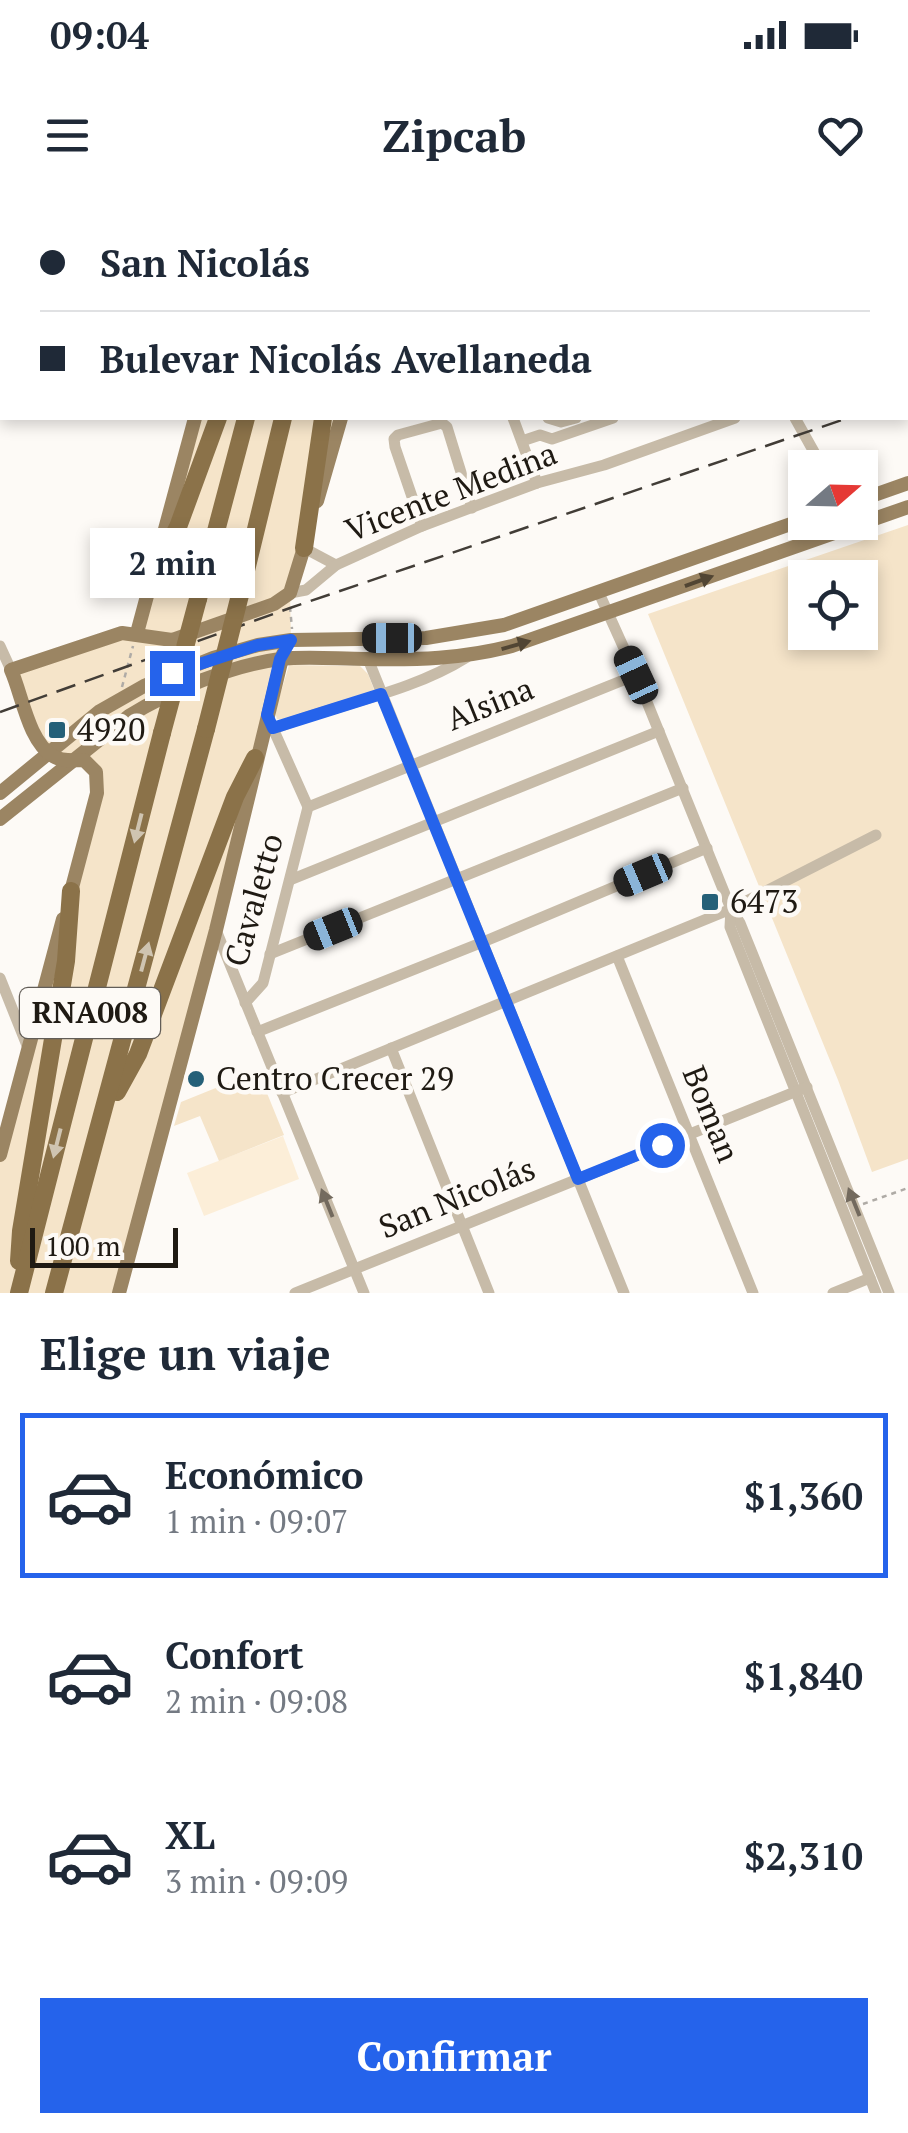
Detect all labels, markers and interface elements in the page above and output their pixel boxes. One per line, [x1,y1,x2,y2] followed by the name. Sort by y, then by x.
[50,10,149,60] text: 09:04
[382,105,526,165] text: Zipcab
[40,108,95,163] icon: menu
[813,108,868,163] icon: heart
[100,238,310,288] text: San Nicolás
[100,334,592,384] text: Bulevar Nicolás Avellaneda
[339,431,562,551] street label: Vicente Medina
[788,450,878,540] north arrow
[788,450,878,650] map controls
[90,528,254,598] callout: 2 min
[129,542,216,584] text: 2 min
[788,560,878,650] button: locate
[685,573,715,588] one-way arrow
[362,623,422,653] car
[500,636,531,652] one-way arrow
[610,641,662,709] car
[150,651,195,696] route end
[440,667,539,739] street label: Alsina
[77,708,145,750] place label: 4920
[46,719,68,741] marker: 4920
[129,813,145,844] one-way arrow
[214,828,292,971] street label: Cavaletto
[610,849,676,901] car
[730,880,798,922] place label: 6473
[699,891,721,913] marker: 6473
[300,904,366,954] car
[138,941,154,972] one-way arrow
[20,988,160,1038] road number: RNA008
[216,1057,454,1099] place label: Centro Crecer 29
[674,1059,750,1168] street label: Boman
[185,1068,207,1090] marker: Centro Crecer 29
[640,1123,685,1168] route start
[49,1128,65,1159] one-way arrow
[372,1147,541,1247] street label: San Nicolás
[845,1187,861,1217] one-way arrow
[319,1188,335,1218] one-way arrow
[30,1223,178,1268] scale bar
[45,1227,121,1264] text: 100 m
[40,1323,331,1383] text: Elige un viaje
[165,1450,364,1500] text: Económico
[45,1451,135,1541] icon: car
[744,1471,863,1521] text: $1,360
[165,1500,348,1542] text: 1 min · 09:07
[165,1630,304,1680] text: Confort
[45,1631,135,1721] icon: car
[744,1651,863,1701] text: $1,840
[165,1680,348,1722] text: 2 min · 09:08
[165,1810,215,1860] text: XL
[45,1811,135,1901] icon: car
[744,1831,863,1881] text: $2,310
[165,1860,348,1902] text: 3 min · 09:09
[40,1998,868,2113] button: Confirmar

